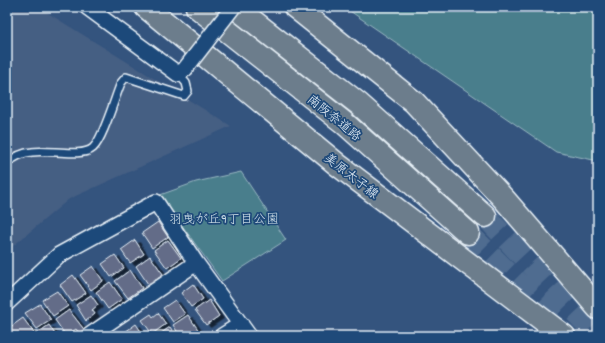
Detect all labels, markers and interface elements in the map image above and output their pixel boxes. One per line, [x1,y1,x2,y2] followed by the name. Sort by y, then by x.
[302,91,365,147] street label: 南阪奈道路
[319,149,383,205] street label: 美原太子線
[169,211,279,230] park label: 羽曳が丘9丁目公園

